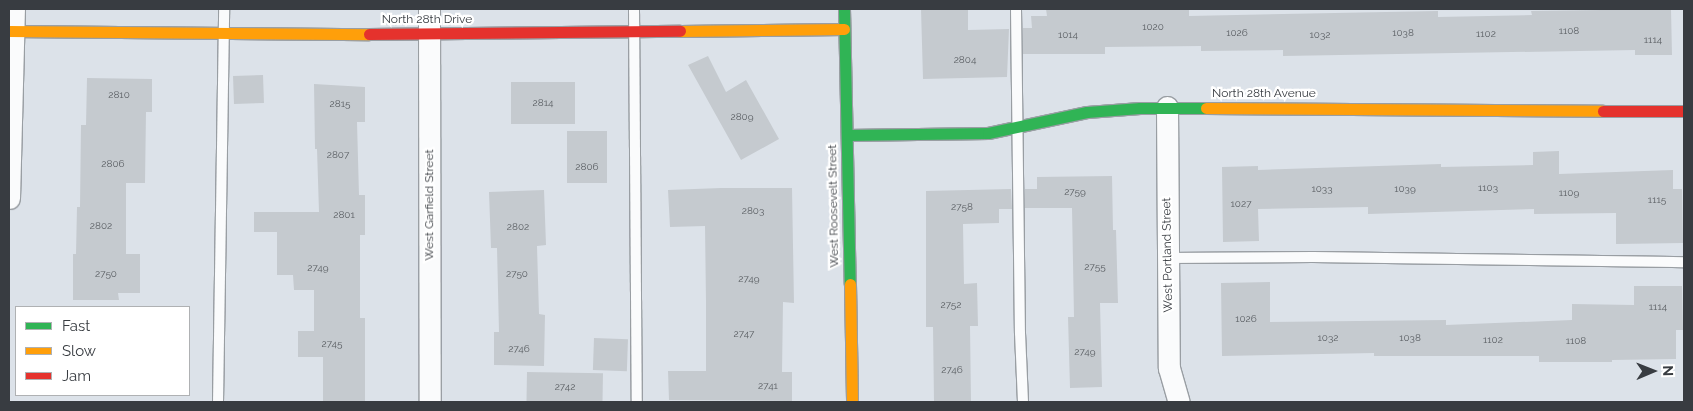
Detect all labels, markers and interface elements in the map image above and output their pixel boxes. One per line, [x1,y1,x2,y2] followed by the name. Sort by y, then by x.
[382,13,472,27] street label: North 28th Drive
[1142,21,1164,33] house number: 1020
[1559,25,1579,37] house number: 1108
[1226,27,1248,39] house number: 1026
[1392,27,1414,39] house number: 1038
[1476,28,1496,40] house number: 1102
[1058,29,1078,41] house number: 1014
[1310,29,1330,41] house number: 1032
[1644,34,1662,46] house number: 1114
[954,54,976,66] house number: 2804
[1212,87,1316,101] street label: North 28th Avenue
[108,89,130,101] house number: 2810
[533,97,553,109] house number: 2814
[330,98,350,110] house number: 2815
[730,111,754,123] house number: 2809
[826,144,842,268] street label: West Roosevelt Street
[327,149,349,161] house number: 2807
[423,149,437,261] street label: West Garfield Street
[101,158,125,170] house number: 2806
[575,161,599,173] house number: 2806
[1478,182,1498,194] house number: 1103
[1311,183,1333,195] house number: 1033
[1394,183,1416,195] house number: 1039
[1064,186,1086,198] house number: 2759
[1559,187,1579,199] house number: 1109
[1648,194,1666,206] house number: 1115
[1160,197,1176,313] street label: West Portland Street
[1231,198,1251,210] house number: 1027
[951,201,973,213] house number: 2758
[742,205,764,217] house number: 2803
[333,209,355,221] house number: 2801
[90,220,112,232] house number: 2802
[507,221,529,233] house number: 2802
[1084,261,1106,273] house number: 2755
[307,262,329,274] house number: 2749
[95,268,117,280] house number: 2750
[506,268,528,280] house number: 2750
[738,273,760,285] house number: 2749
[940,299,962,311] house number: 2752
[1649,301,1667,313] house number: 1114
[15,306,190,396] legend
[1235,313,1257,325] house number: 1026
[62,317,90,335] text: Fast
[734,328,754,340] house number: 2747
[1318,332,1338,344] house number: 1032
[1399,332,1421,344] house number: 1038
[1483,334,1503,346] house number: 1102
[1566,335,1586,347] house number: 1108
[322,338,342,350] house number: 2745
[62,342,96,360] text: Slow
[508,343,530,355] house number: 2746
[1074,346,1096,358] house number: 2749
[1628,346,1678,396] north arrow
[941,364,963,376] house number: 2746
[1660,365,1676,376] text: N
[62,367,91,385] text: Jam
[758,380,778,392] house number: 2741
[555,381,575,393] house number: 2742

